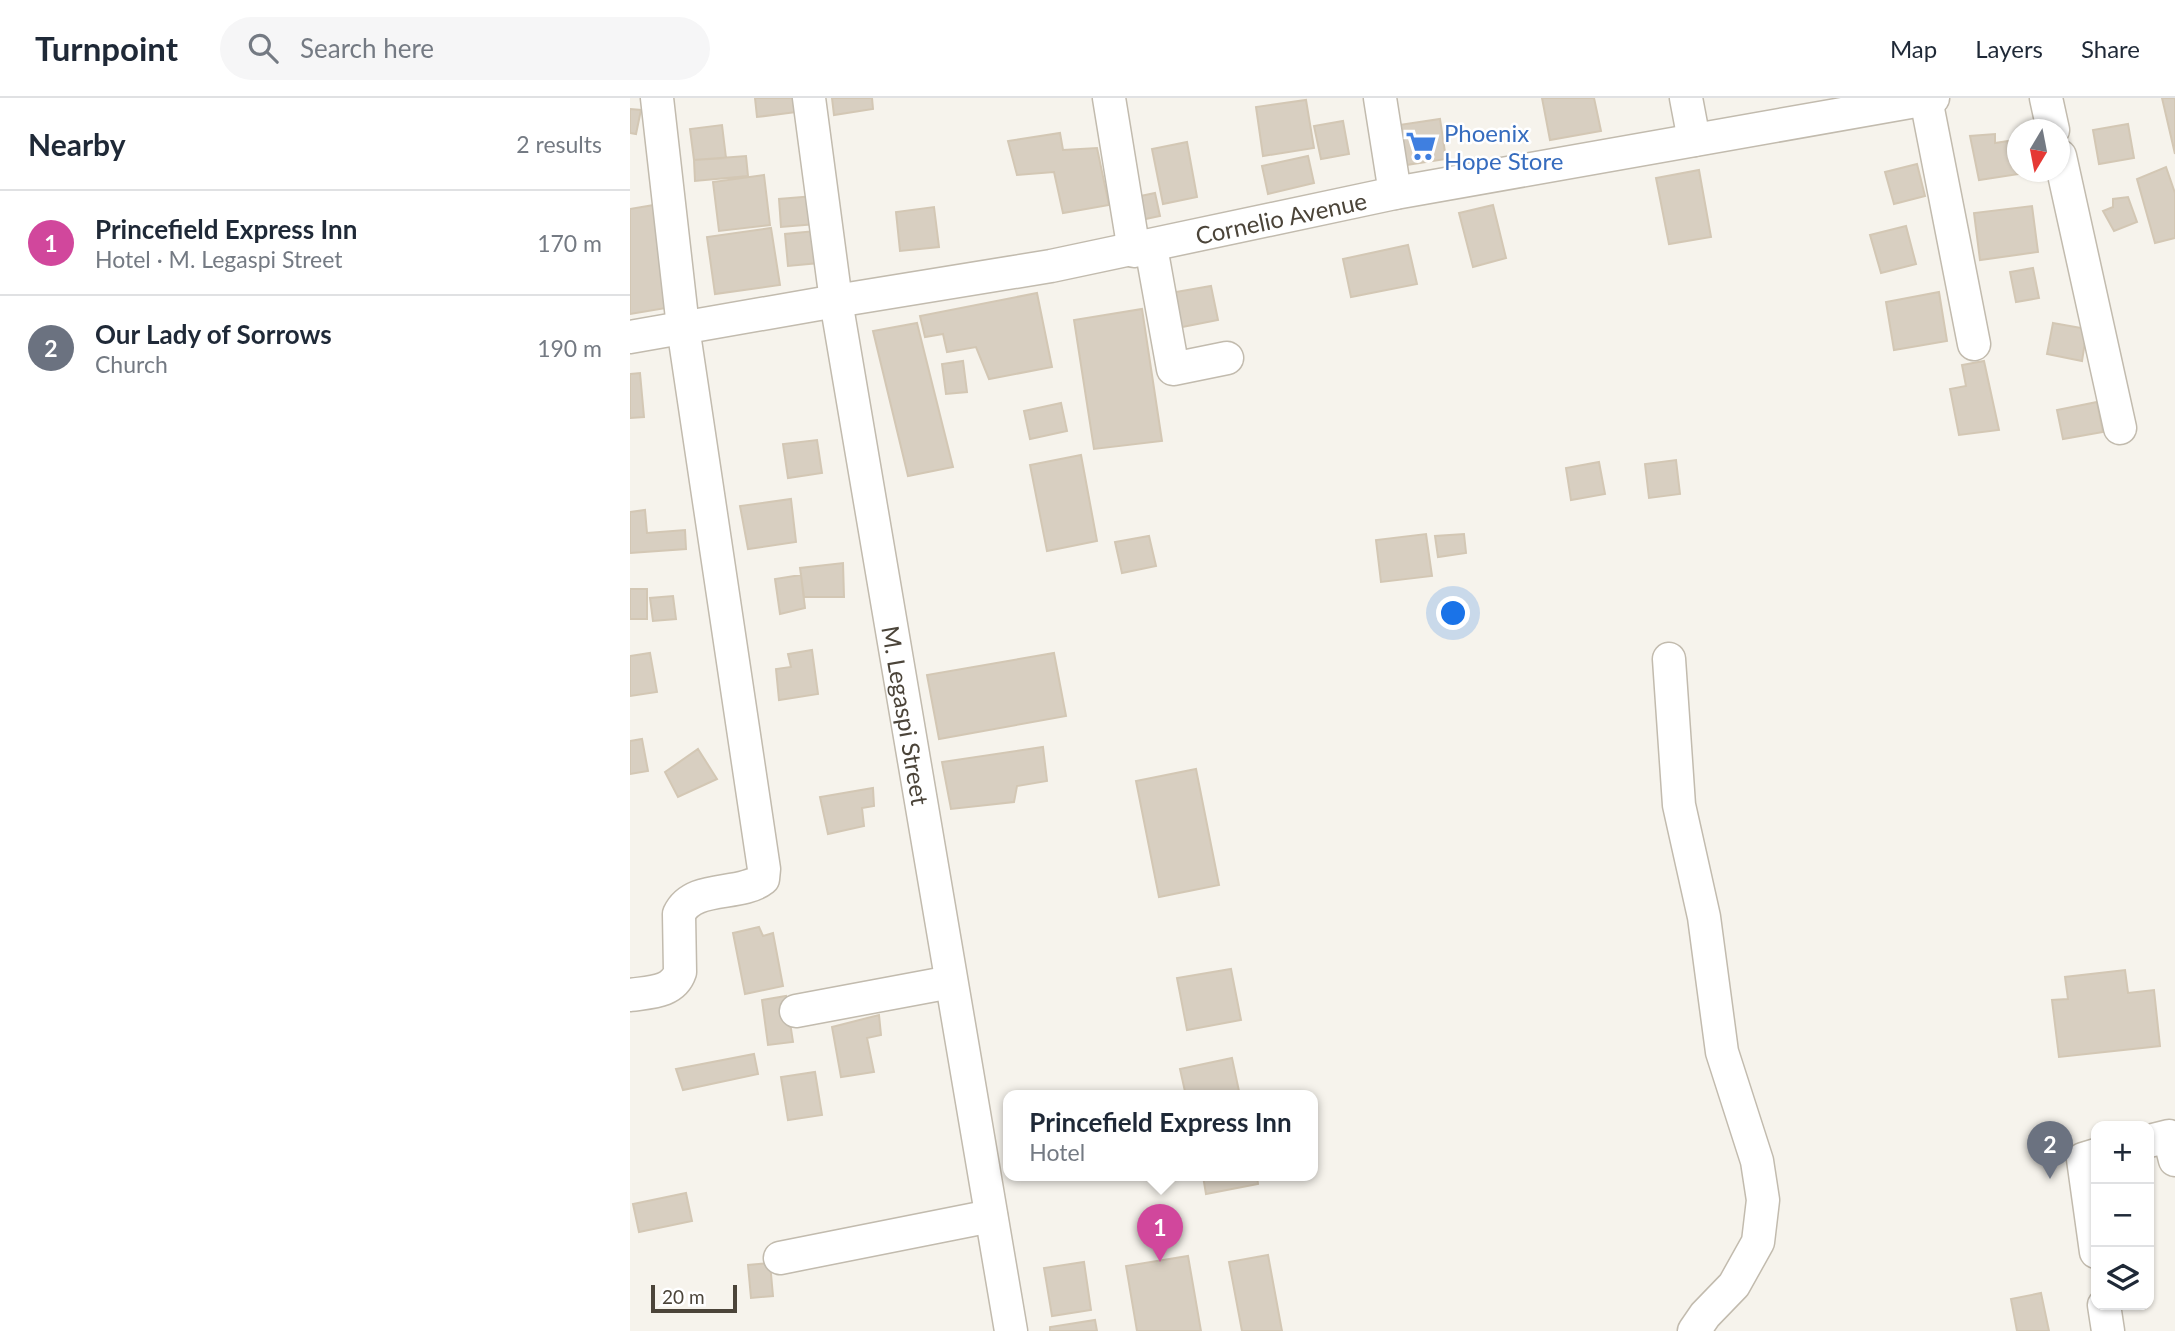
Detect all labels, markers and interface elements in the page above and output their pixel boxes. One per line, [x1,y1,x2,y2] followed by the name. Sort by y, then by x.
[220,17,710,80] search box
[35,28,178,68] text: Turnpoint
[244,29,282,67] icon: search
[300,32,434,64] text: Search here
[1890,34,1937,63] text: Map
[1975,34,2043,63] text: Layers
[2081,34,2140,63] text: Share
[1444,118,1563,175] place label: Phoenix Hope Store
[2007,119,2070,182] north arrow
[28,126,126,162] text: Nearby
[1404,129,1438,163] supermarket icon: Phoenix Hope Store
[516,130,602,158] text: 2 results
[1193,185,1369,249] street label: Cornelio Avenue
[95,213,357,245] text: Princefield Express Inn
[44,229,58,257] text: 1
[537,229,602,257] text: 170 m
[95,245,343,273] text: Hotel · M. Legaspi Street
[95,318,332,350] text: Our Lady of Sorrows
[44,334,58,362] text: 2
[537,334,602,362] text: 190 m
[95,350,168,378] text: Church
[1436,596,1470,630] your location
[877,623,936,808] street label: M. Legaspi Street
[1003,1090,1318,1181] popup
[1029,1106,1292,1138] text: Princefield Express Inn
[2027,1121,2073,1179] pin: 2
[2091,1121,2154,1310] map controls
[2091,1121,2154,1184] button: +
[1029,1138,1085,1166] text: Hotel
[2091,1184,2154,1247] button: −
[1137,1204,1183,1262] pin: 1
[2091,1247,2154,1310] button: layers
[651,1282,737,1314] scale bar
[662,1285,705,1308] text: 20 m

